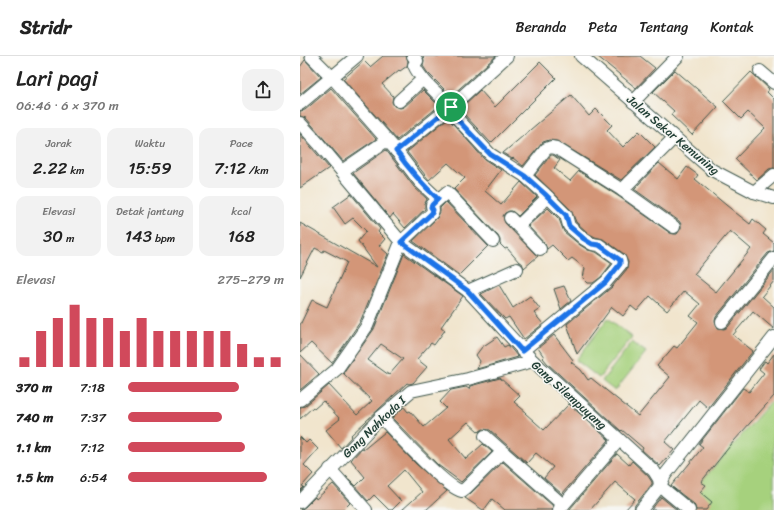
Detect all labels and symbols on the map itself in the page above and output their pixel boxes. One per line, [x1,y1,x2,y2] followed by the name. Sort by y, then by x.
[621,89,724,181] street label: Jalan Sekar Kemuning
[434,90,468,124] pin
[526,355,612,435] street label: Gang Silempuyang
[337,390,412,464] street label: Gang Nahkoda I

